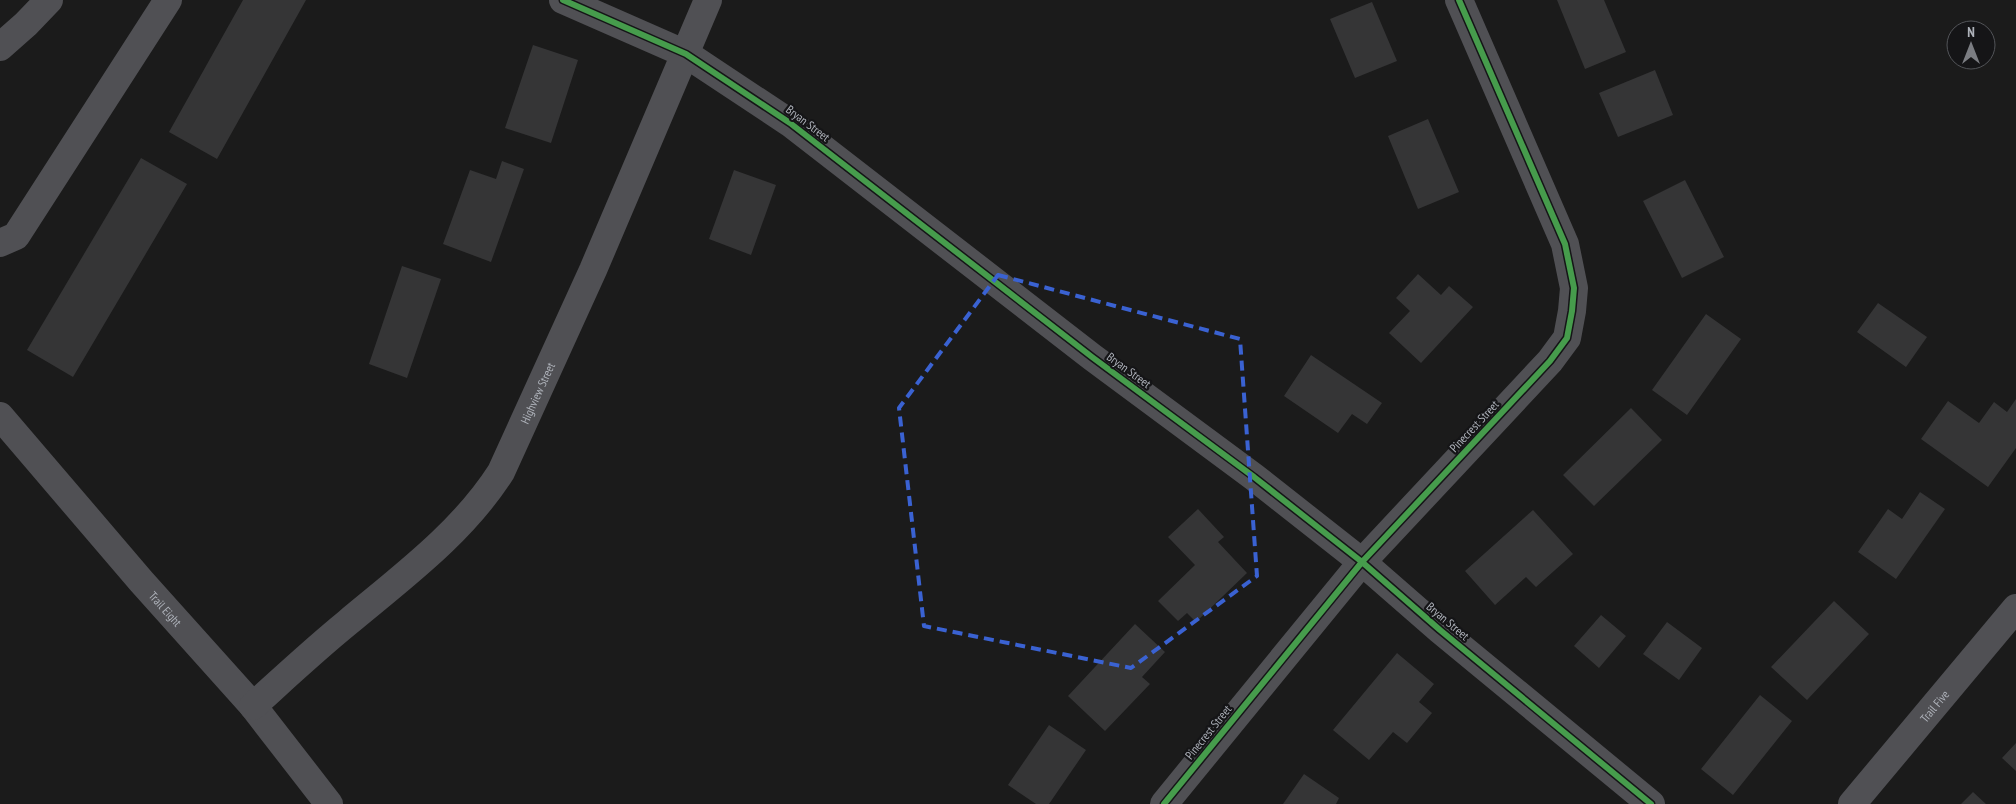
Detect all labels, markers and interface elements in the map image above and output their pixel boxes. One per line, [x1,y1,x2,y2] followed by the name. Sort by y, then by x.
[1946,20,1996,70] north arrow
[1967,23,1975,41] text: N
[783,102,833,145] street label: Bryan Street
[1104,349,1155,391] street label: Bryan Street
[517,359,558,426] street label: Highview Street
[1446,396,1502,455] street label: Pinecrest Street
[146,588,186,630] street label: Trail Eight
[1424,599,1473,644] street label: Bryan Street
[1916,687,1952,725] street label: Trail Five
[1182,701,1235,762] street label: Pinecrest Street

